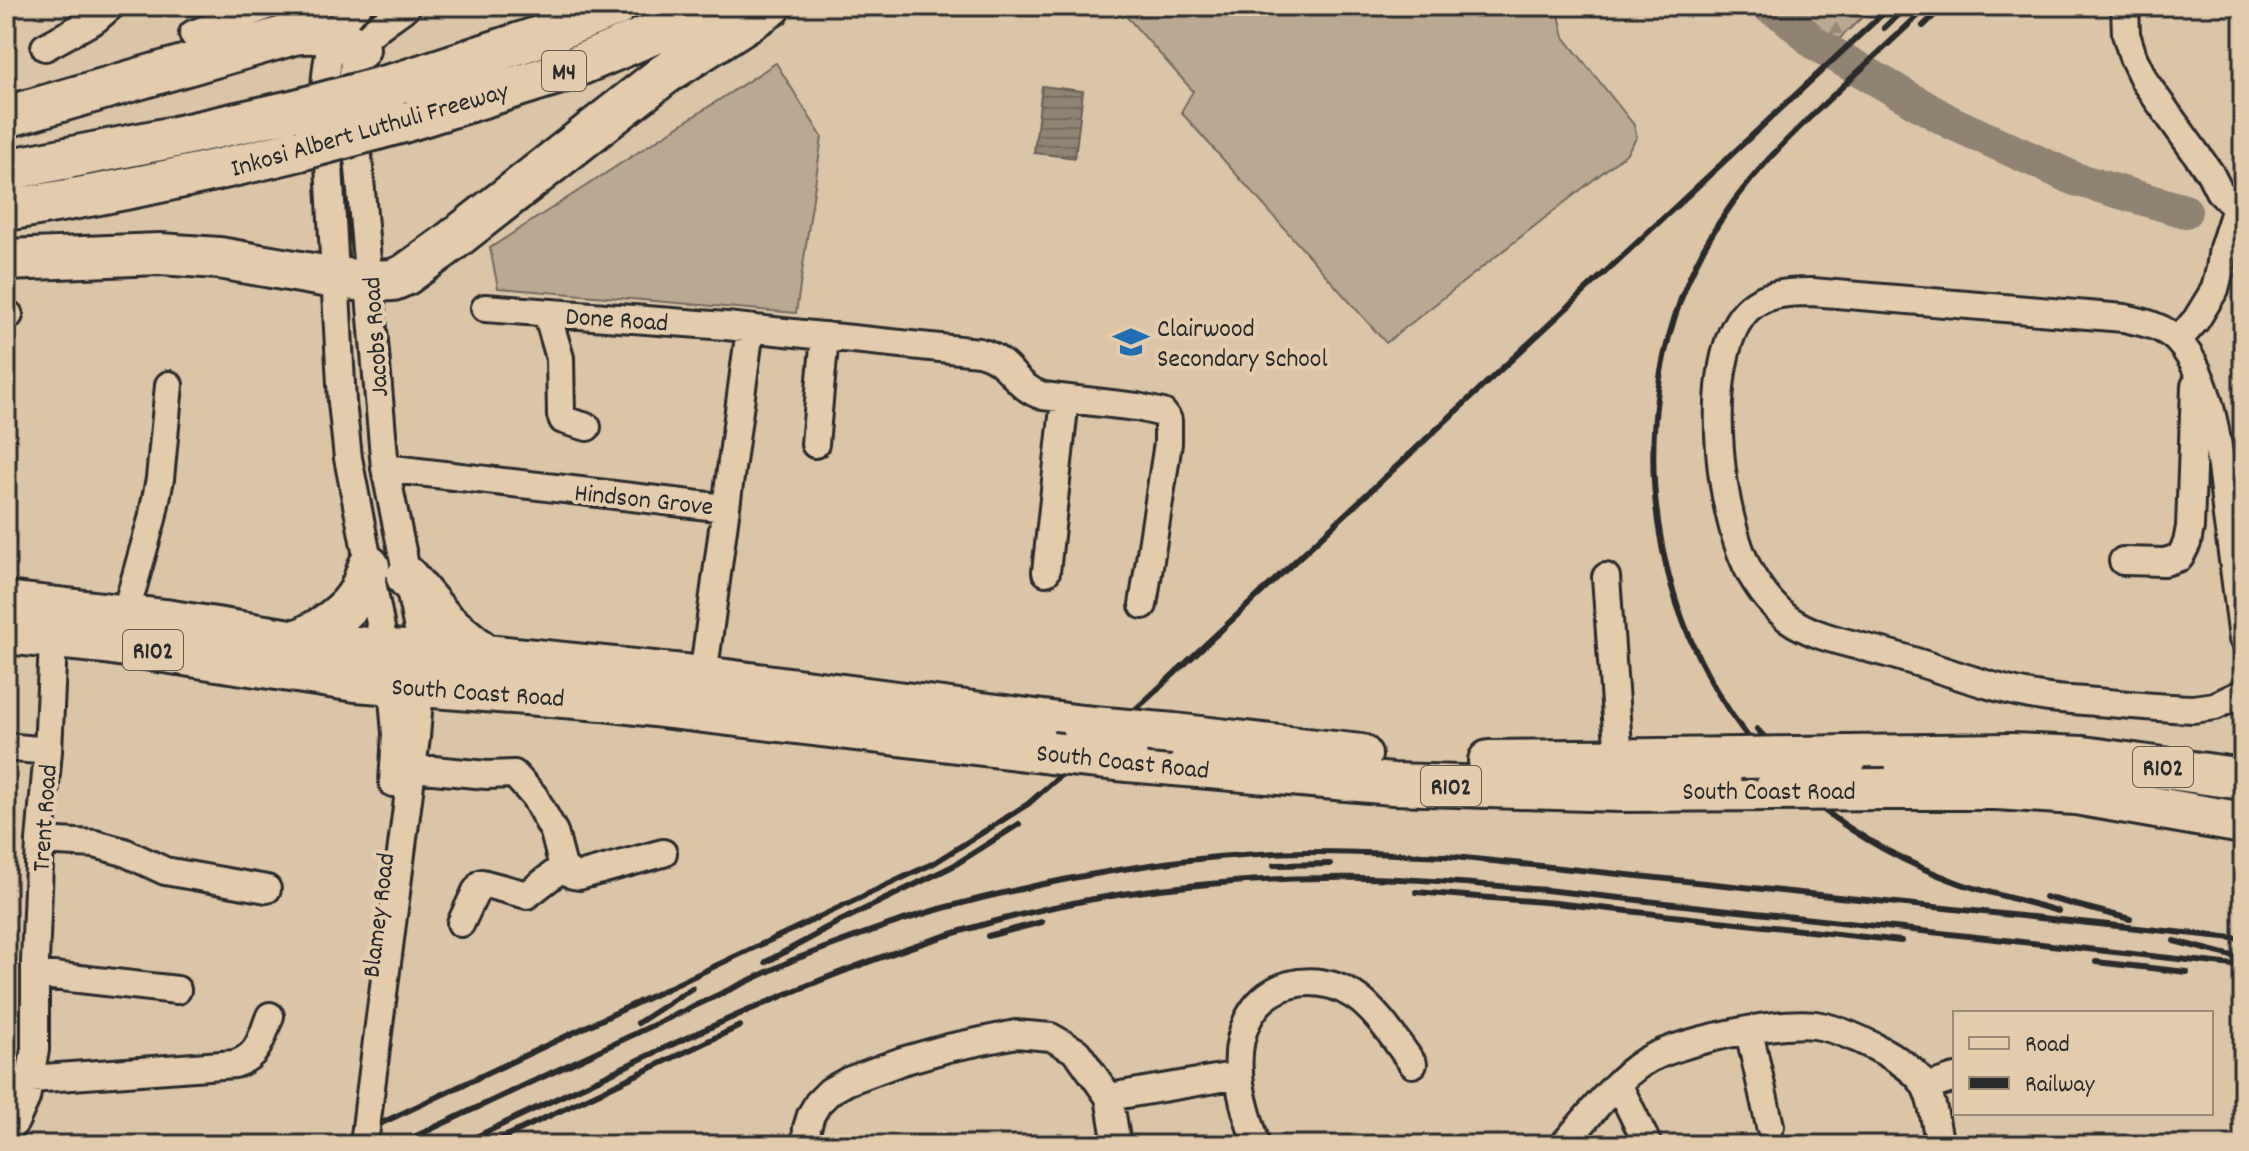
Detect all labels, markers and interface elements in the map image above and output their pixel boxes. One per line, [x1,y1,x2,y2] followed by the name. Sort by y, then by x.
[542,51,586,91] road number: M4
[227,74,514,189] street label: Inkosi Albert Luthuli Freeway
[355,275,400,398] street label: Jacobs Road
[564,299,669,344] street label: Done Road
[1157,312,1328,379] place label: Clairwood Secondary School
[1112,323,1150,361] school or university icon: Clairwood Secondary School
[572,476,715,527] street label: Hindson Grove
[123,630,183,670] road number: R102
[390,670,566,719] street label: South Coast Road
[1034,736,1211,791] street label: South Coast Road
[2133,747,2193,787] road number: R102
[24,763,69,873] street label: Trent Road
[1421,766,1481,806] road number: R102
[1682,775,1856,812] street label: South Coast Road
[354,851,406,980] street label: Blamey Road
[1953,1011,2213,1115] legend
[2025,1029,2070,1063] text: Road
[2025,1069,2096,1103] text: Railway

